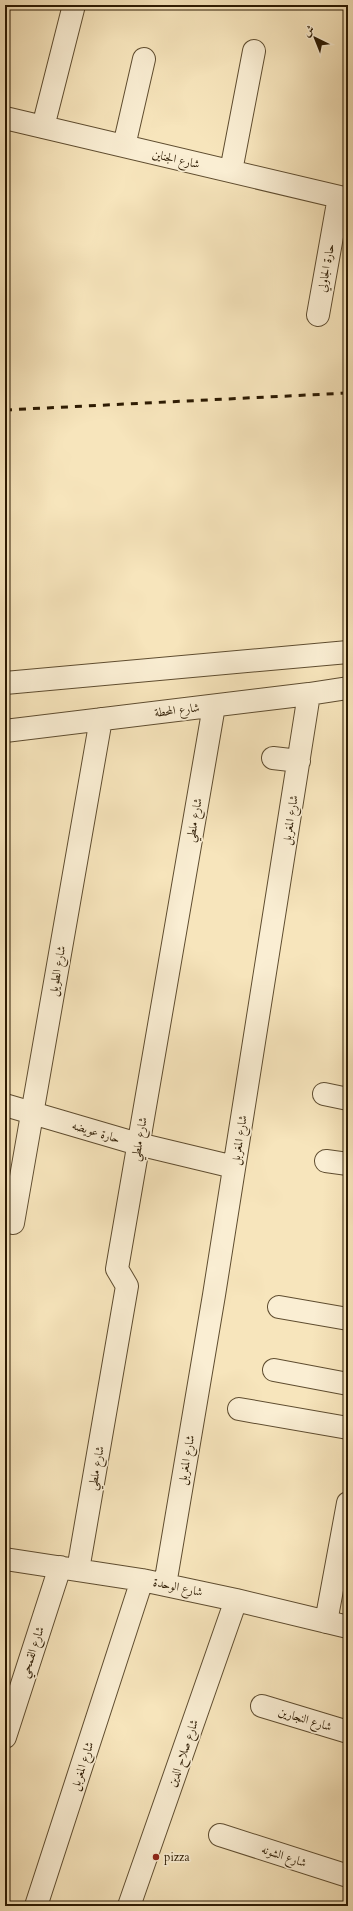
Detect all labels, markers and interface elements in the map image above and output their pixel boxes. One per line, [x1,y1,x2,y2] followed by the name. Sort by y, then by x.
[295,18,335,58] north arrow
[299,22,318,40] text: ش
[150,146,202,175] street label: شارع الجناين
[314,243,340,294] street label: حارة الجاولي
[153,699,201,724] street label: شارع المحطة
[278,794,305,847] street label: شارع المغربل
[182,796,210,844] street label: شارع ملطي
[45,944,72,998] street label: شارع الطويل
[227,1114,254,1167] street label: شارع المغربل
[127,1115,155,1163] street label: شارع ملطي
[70,1117,122,1147] street label: حارة عويضه
[174,1434,201,1487] street label: شارع المغربل
[84,1444,112,1492] street label: شارع ملطي
[151,1574,204,1603] street label: شارع الوحدة
[16,1624,52,1681] street label: شارع القمحي
[275,1703,334,1738] street label: شارع النجارين
[164,1717,205,1790] street label: شارع صلاح الدين
[67,1739,100,1793] street label: شارع المغربل
[258,1841,309,1874] street label: شارع الشونه
[164,1849,190,1865] place label: pizza
[151,1852,161,1862] marker: pizza

